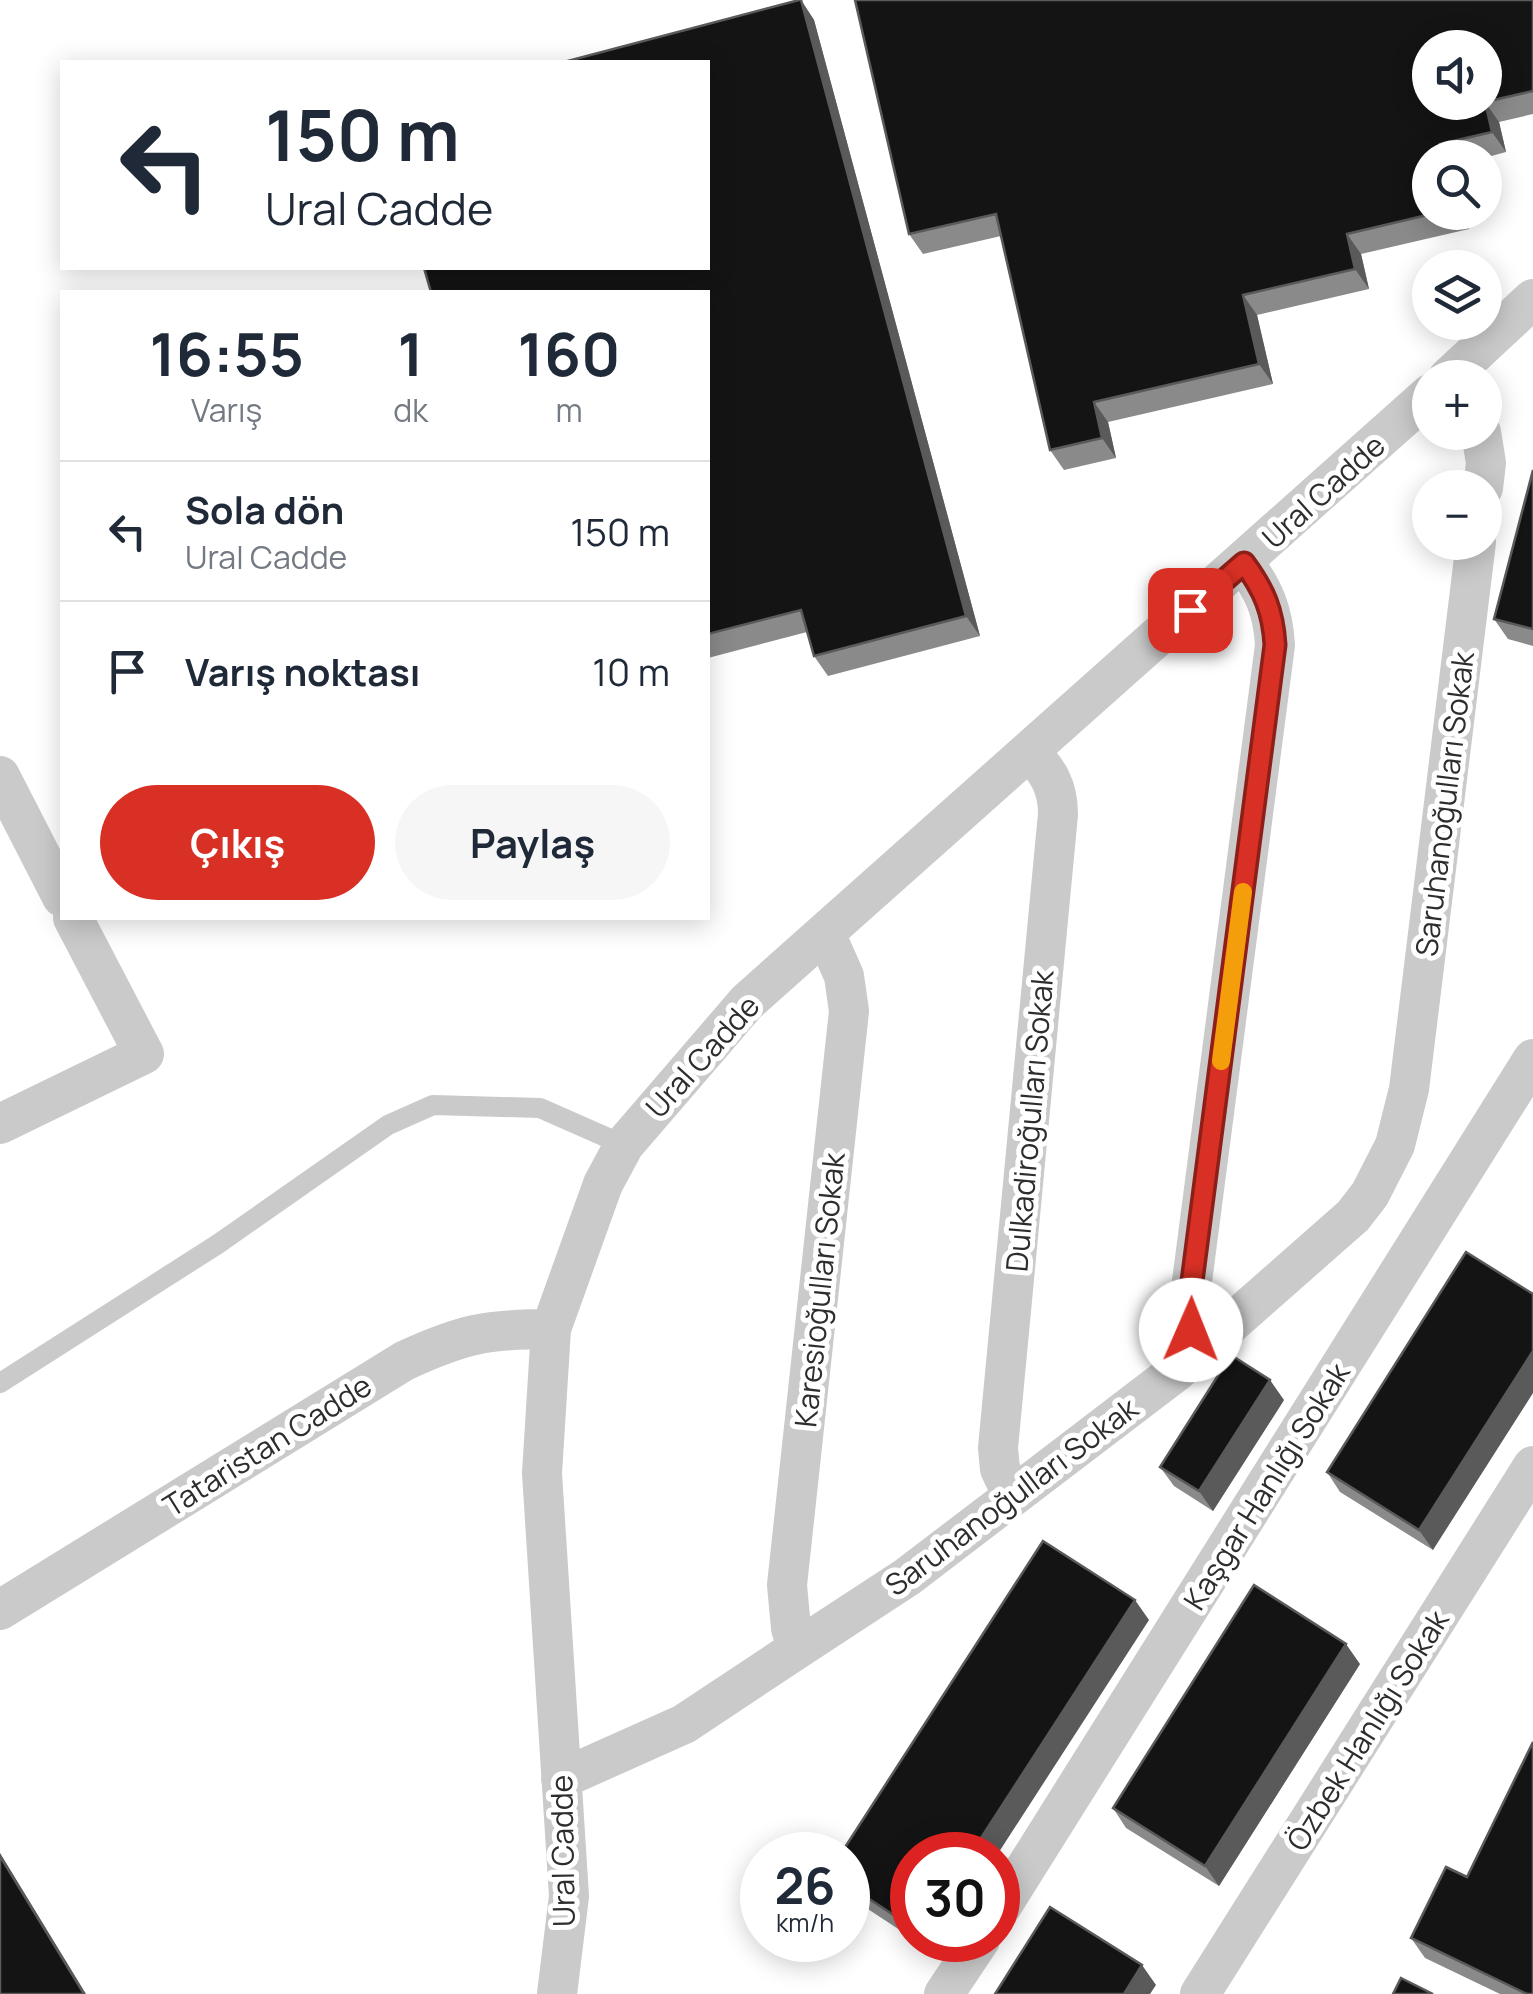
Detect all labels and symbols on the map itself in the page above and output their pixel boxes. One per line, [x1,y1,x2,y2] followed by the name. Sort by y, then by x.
[1253,425,1393,557] street label: Ural Cadde
[1148,568,1233,653] pin
[1405,648,1483,959] street label: Saruhanoğulları Sokak
[995,968,1063,1273] street label: Dulkadiroğulları Sokak
[636,986,768,1126] street label: Ural Cadde
[784,1150,854,1429] street label: Karesioğulları Sokak
[1139,1278,1243,1382] position arrow
[1173,1354,1359,1617] street label: Kaşgar Hanlığı Sokak
[155,1364,379,1526] street label: Tataristan Cadde
[876,1387,1147,1605] street label: Saruhanoğulları Sokak
[1276,1601,1458,1858] street label: Özbek Hanlığı Sokak
[540,1775,584,1927] street label: Ural Cadde
[890,1832,1020,1962] speed limit sign: 30

